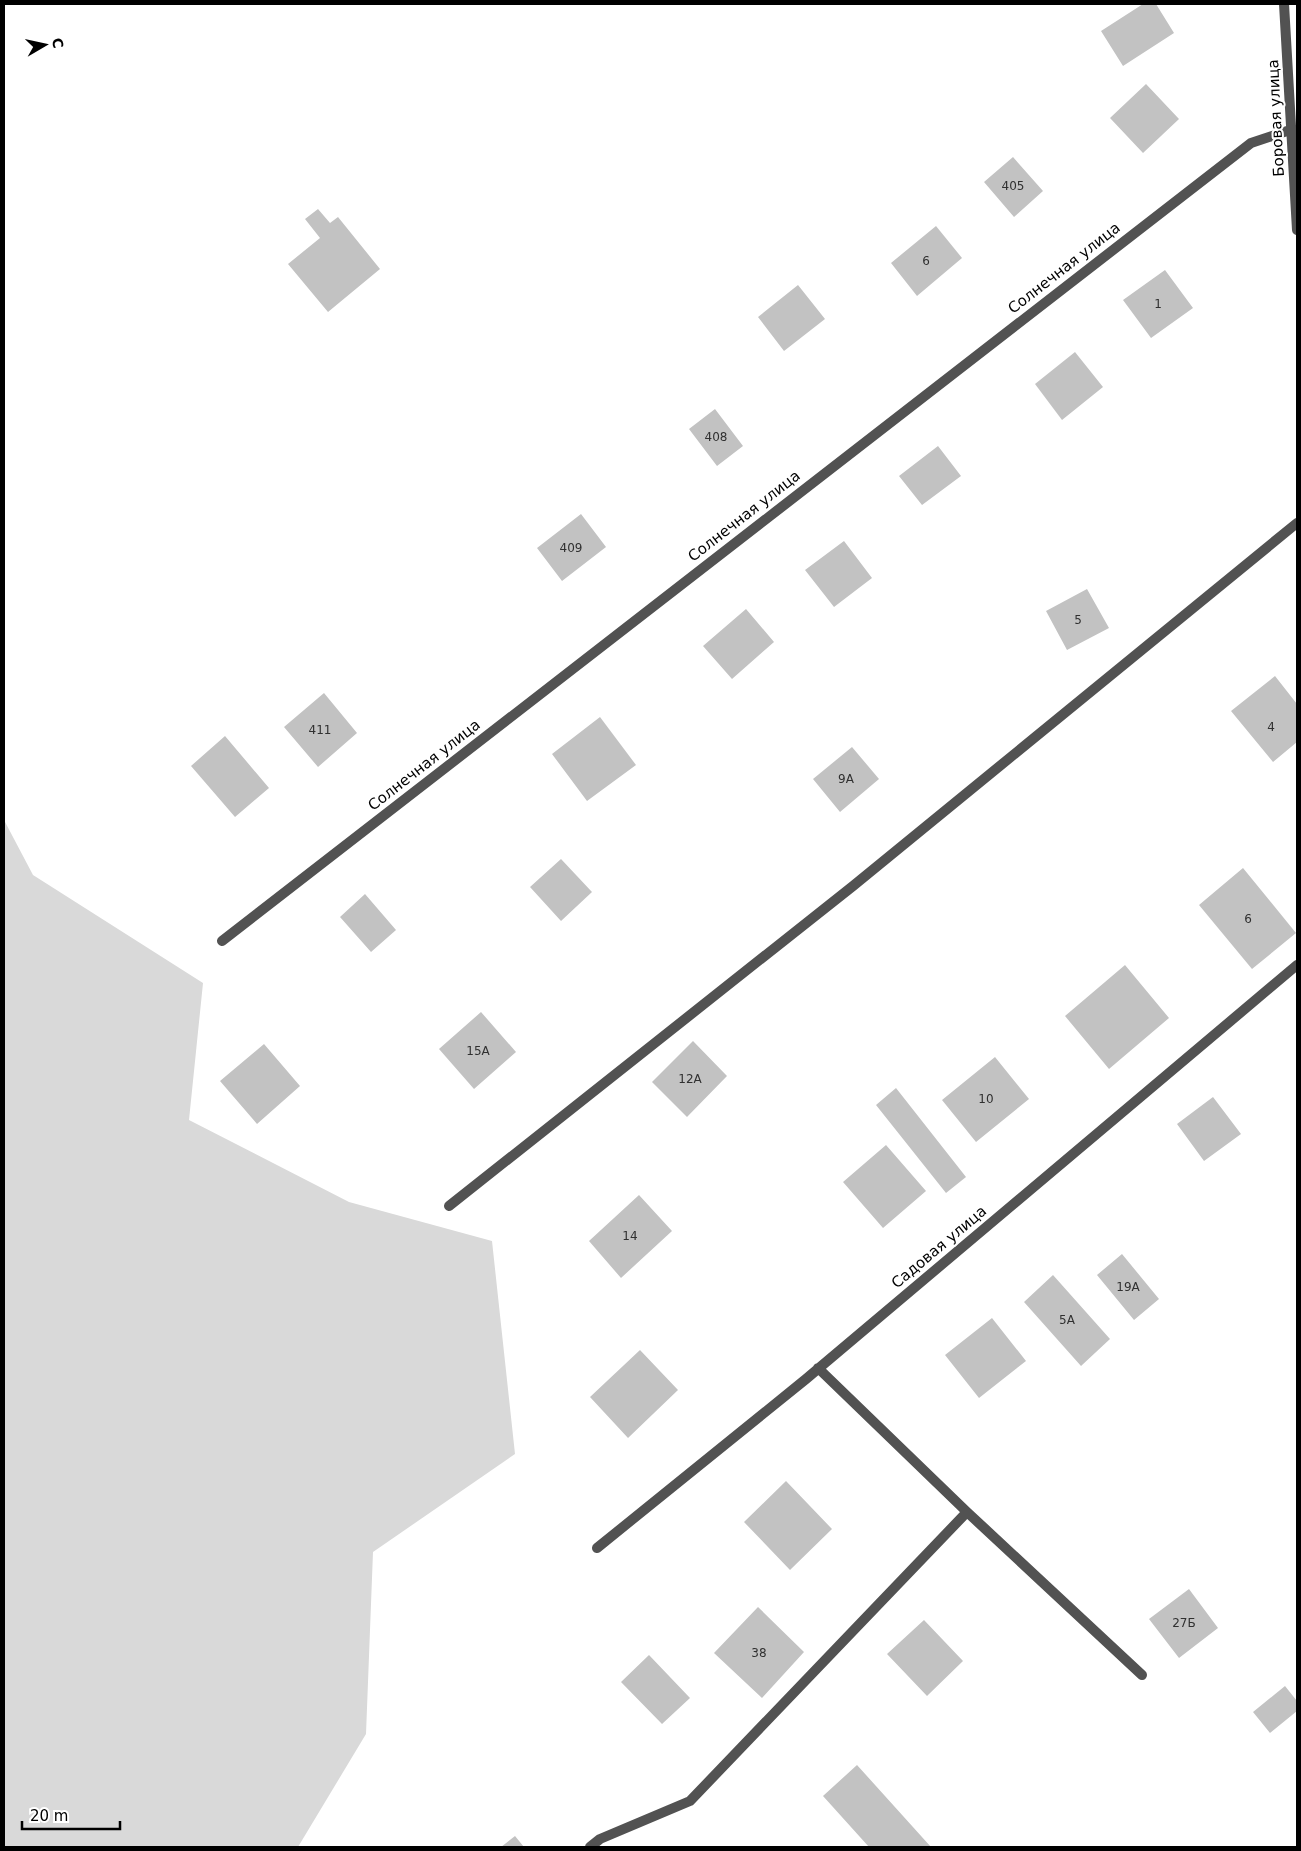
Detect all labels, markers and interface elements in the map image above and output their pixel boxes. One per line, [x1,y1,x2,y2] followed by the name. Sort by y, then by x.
[20,20,70,70] north arrow
[49,37,67,49] text: С
[1264,59,1288,177] street label: Боровая улица
[1002,179,1024,193] house number: 405
[1004,219,1124,317] street label: Солнечная улица
[922,254,930,268] house number: 6
[1154,297,1162,311] house number: 1
[705,430,727,444] house number: 408
[684,467,804,565] street label: Солнечная улица
[560,541,582,555] house number: 409
[1074,613,1082,627] house number: 5
[364,716,484,814] street label: Солнечная улица
[1267,720,1275,734] house number: 4
[309,723,331,737] house number: 411
[838,772,855,786] house number: 9А
[1244,912,1252,926] house number: 6
[466,1044,491,1058] house number: 15А
[678,1072,703,1086] house number: 12А
[978,1092,994,1106] house number: 10
[888,1202,990,1292] street label: Садовая улица
[622,1229,638,1243] house number: 14
[1116,1280,1141,1294] house number: 19А
[1059,1313,1076,1327] house number: 5А
[1172,1616,1196,1630] house number: 27Б
[751,1646,767,1660] house number: 38
[22,1798,120,1830] scale bar
[30,1807,68,1825] text: 20 m

